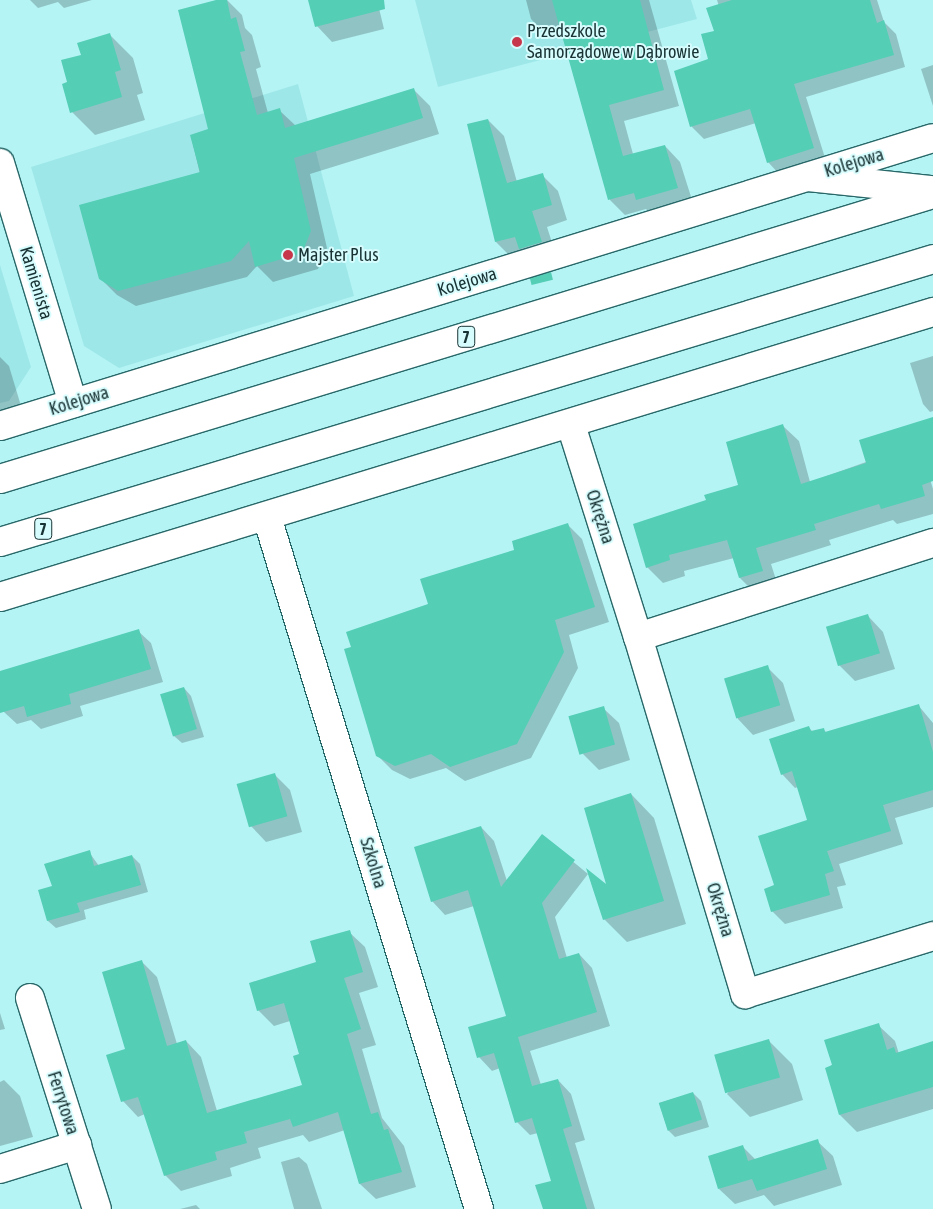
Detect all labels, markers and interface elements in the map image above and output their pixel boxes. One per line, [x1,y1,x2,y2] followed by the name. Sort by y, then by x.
[527,21,699,64] place label: Przedszkole Samorządowe w Dąbrowie
[511,36,523,48] marker: Przedszkole Samorządowe w Dąbrowie
[822,144,886,182] street label: Kolejowa
[15,244,57,322] street label: Kamienista
[298,244,379,266] place label: Majster Plus
[282,249,294,261] marker: Majster Plus
[435,263,499,301] street label: Kolejowa
[456,324,476,351] road number: 7
[47,382,111,420] street label: Kolejowa
[581,487,619,547] street label: Okrężna
[33,516,53,542] road number: 7
[355,835,391,891] street label: Szkolna
[702,880,738,940] street label: Okrężna
[43,1069,83,1137] street label: Ferrytowa

